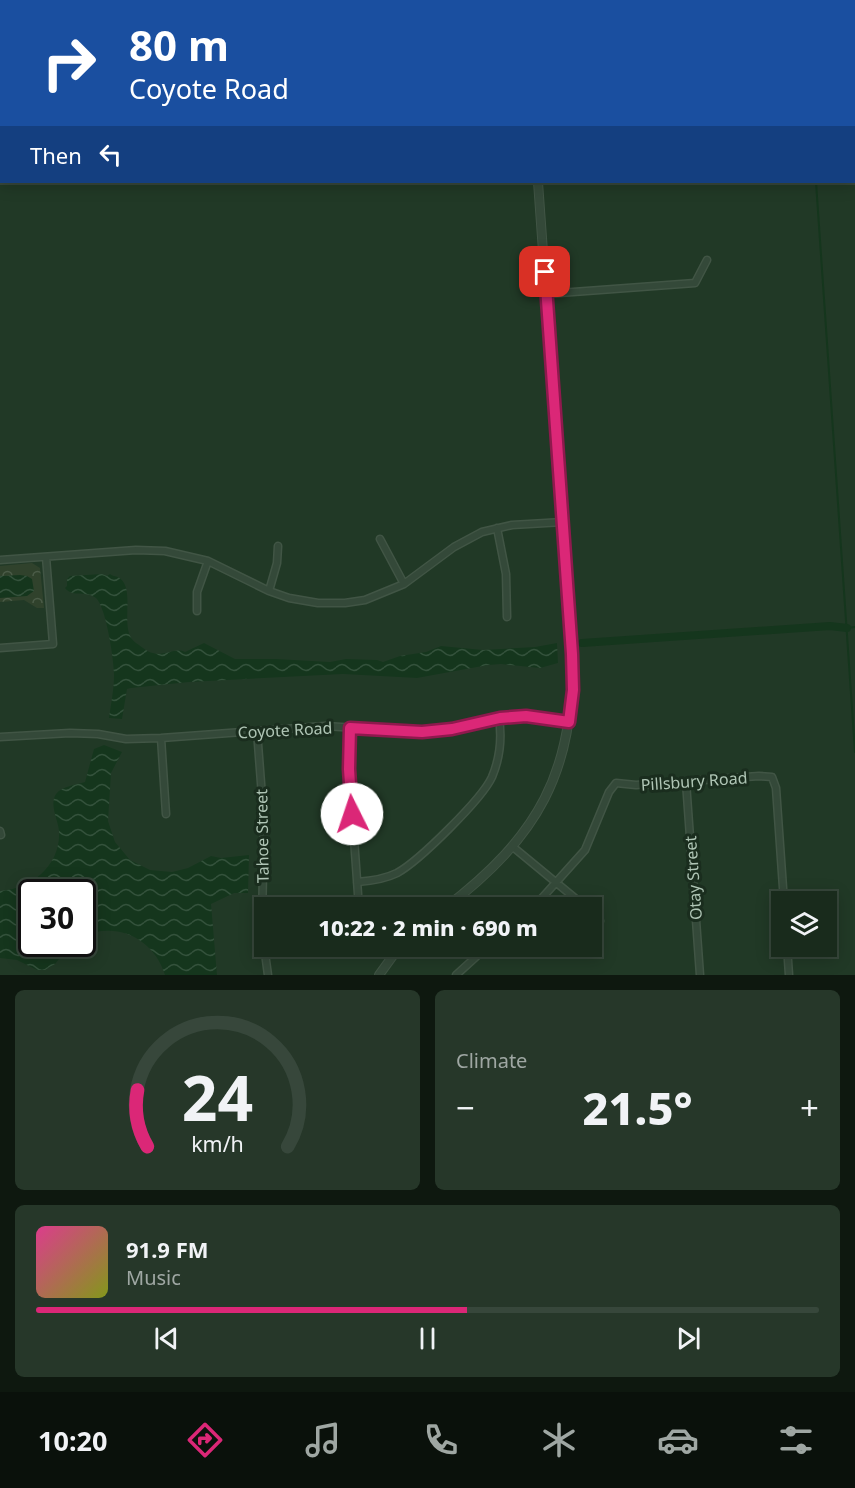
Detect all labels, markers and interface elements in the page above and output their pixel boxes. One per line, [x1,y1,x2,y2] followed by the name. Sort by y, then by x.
[129,16,229,73] text: 80 m
[30,24,108,102] icon: right
[129,70,289,107] text: Coyote Road
[94,138,127,171] icon: left
[30,140,82,170] text: Then
[519,246,570,297] pin
[528,255,561,288] icon: arrive
[237,717,333,743] street label: Coyote Road
[640,766,748,796] street label: Pillsbury Road
[320,782,384,846] position arrow
[250,789,274,883] street label: Tahoe Street
[679,835,707,921] street label: Otay Street
[18,879,96,957] speed limit sign: 30
[771,891,837,957] map controls
[771,891,837,957] button: layers
[318,912,538,942] text: 10:22 · 2 min · 690 m
[456,1047,527,1074] text: Climate
[182,1054,253,1139] text: 24
[583,1077,692,1138] text: 21.5°
[456,1085,475,1130] text: −
[800,1085,819,1130] text: +
[191,1129,244,1158] text: km/h
[126,1234,208,1264] text: 91.9 FM
[126,1264,181,1291] text: Music
[150,1322,183,1355] icon: previous
[411,1322,444,1355] icon: pause
[672,1322,705,1355] icon: next
[184,1419,226,1461] icon: directions
[302,1419,344,1461] icon: music
[420,1419,462,1461] icon: phone
[538,1419,580,1461] icon: climate
[657,1419,699,1461] icon: car
[775,1419,817,1461] icon: filters
[38,1422,107,1459] text: 10:20

